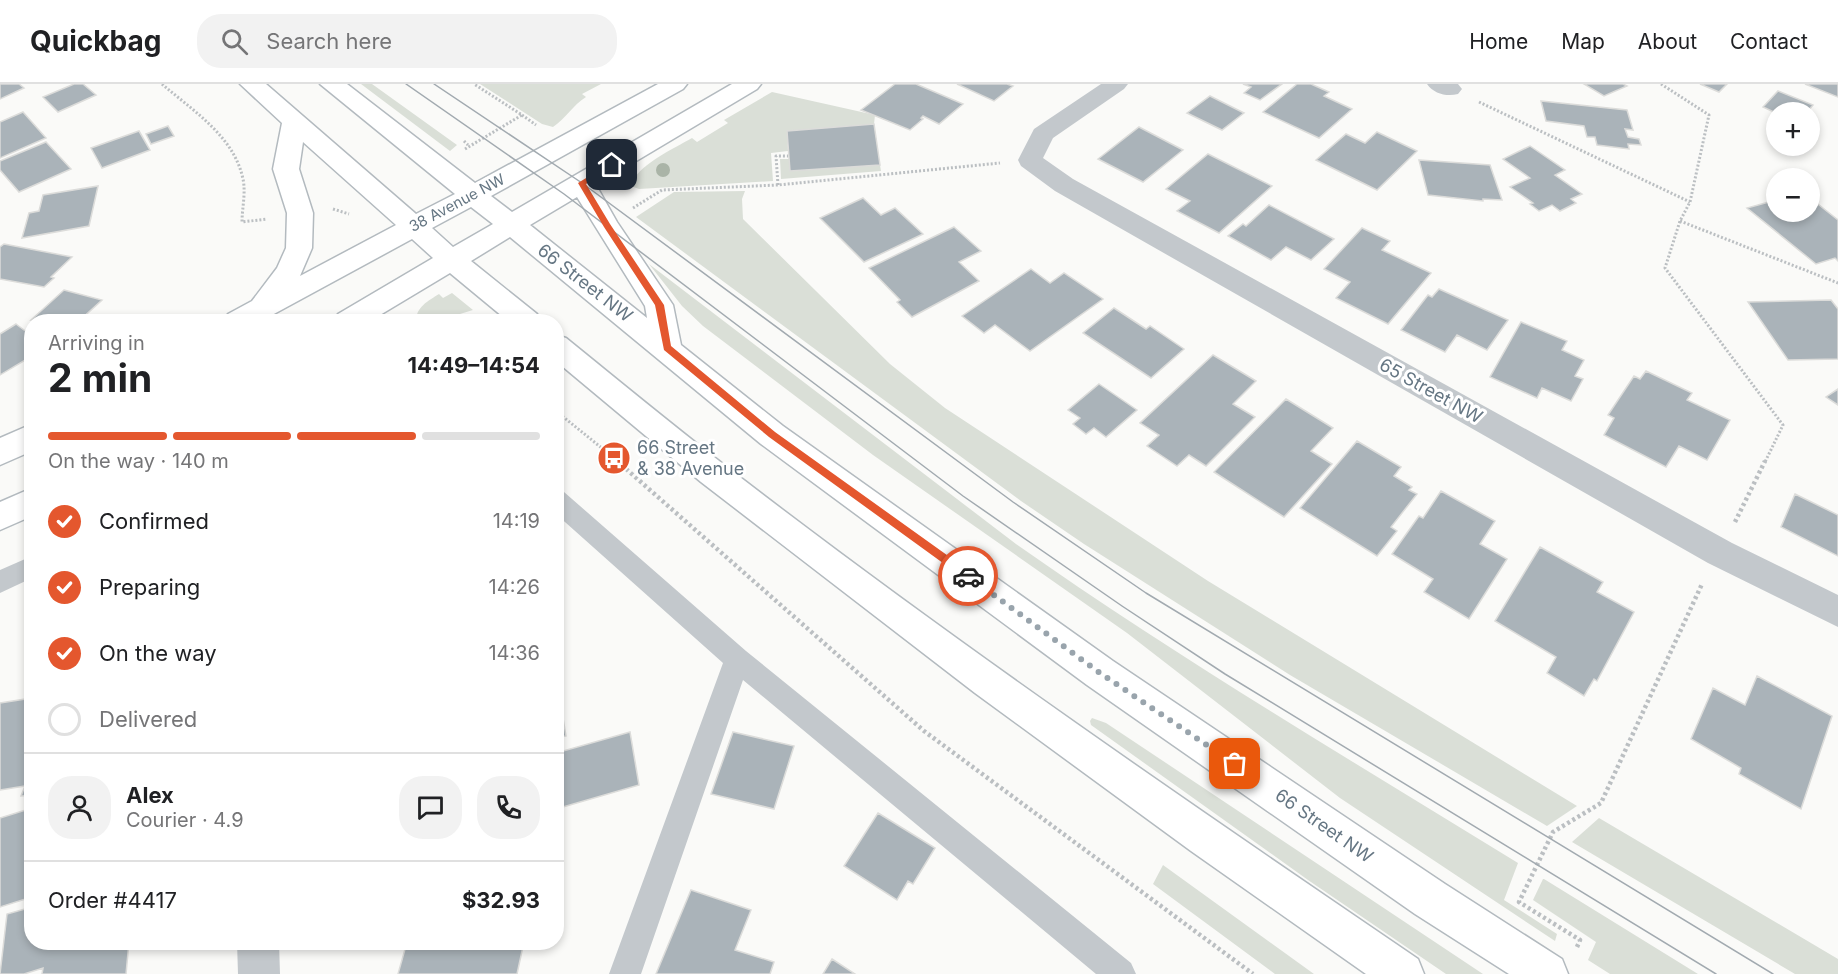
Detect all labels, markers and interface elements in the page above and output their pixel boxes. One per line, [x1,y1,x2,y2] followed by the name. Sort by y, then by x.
[197,14,617,68] search box
[30,24,161,58] text: Quickbag
[218,25,251,58] icon: search
[266,28,392,54] text: Search here
[1469,29,1528,54] text: Home
[1561,29,1605,54] text: Map
[1638,29,1697,54] text: About
[1730,29,1808,54] text: Contact
[1766,102,1820,222] map controls
[1766,102,1820,156] button: +
[586,139,637,190] pin
[595,148,628,181] icon: home
[1766,168,1820,222] button: −
[406,169,508,236] street label: 38 Avenue NW
[534,239,637,326] street label: 66 Street NW
[48,331,145,355] text: Arriving in
[407,352,540,378] text: 14:49–14:54
[48,354,152,401] text: 2 min
[1376,354,1487,428] street label: 65 Street NW
[637,437,744,479] place label: 66 Street & 38 Avenue
[596,440,632,476] bus stop icon: 66 Street & 38 Avenue
[48,449,229,473] text: On the way · 140 m
[48,505,81,538] icon: check
[99,508,209,534] text: Confirmed
[493,509,540,533] text: 14:19
[938,546,998,606] courier
[952,560,985,593] icon: car
[48,571,81,604] icon: check
[99,574,200,600] text: Preparing
[489,575,540,599] text: 14:26
[48,637,81,670] icon: check
[99,640,217,666] text: On the way
[488,641,540,665] text: 14:36
[99,706,197,732] text: Delivered
[1209,738,1260,789] pin
[1218,747,1251,780] icon: bag
[48,776,111,839] button: person
[399,776,462,839] button: chat
[477,776,540,839] button: phone
[126,782,174,808] text: Alex
[1271,784,1377,867] street label: 66 Street NW
[126,808,244,832] text: Courier · 4.9
[48,887,177,913] text: Order #4417
[462,887,540,913] text: $32.93

